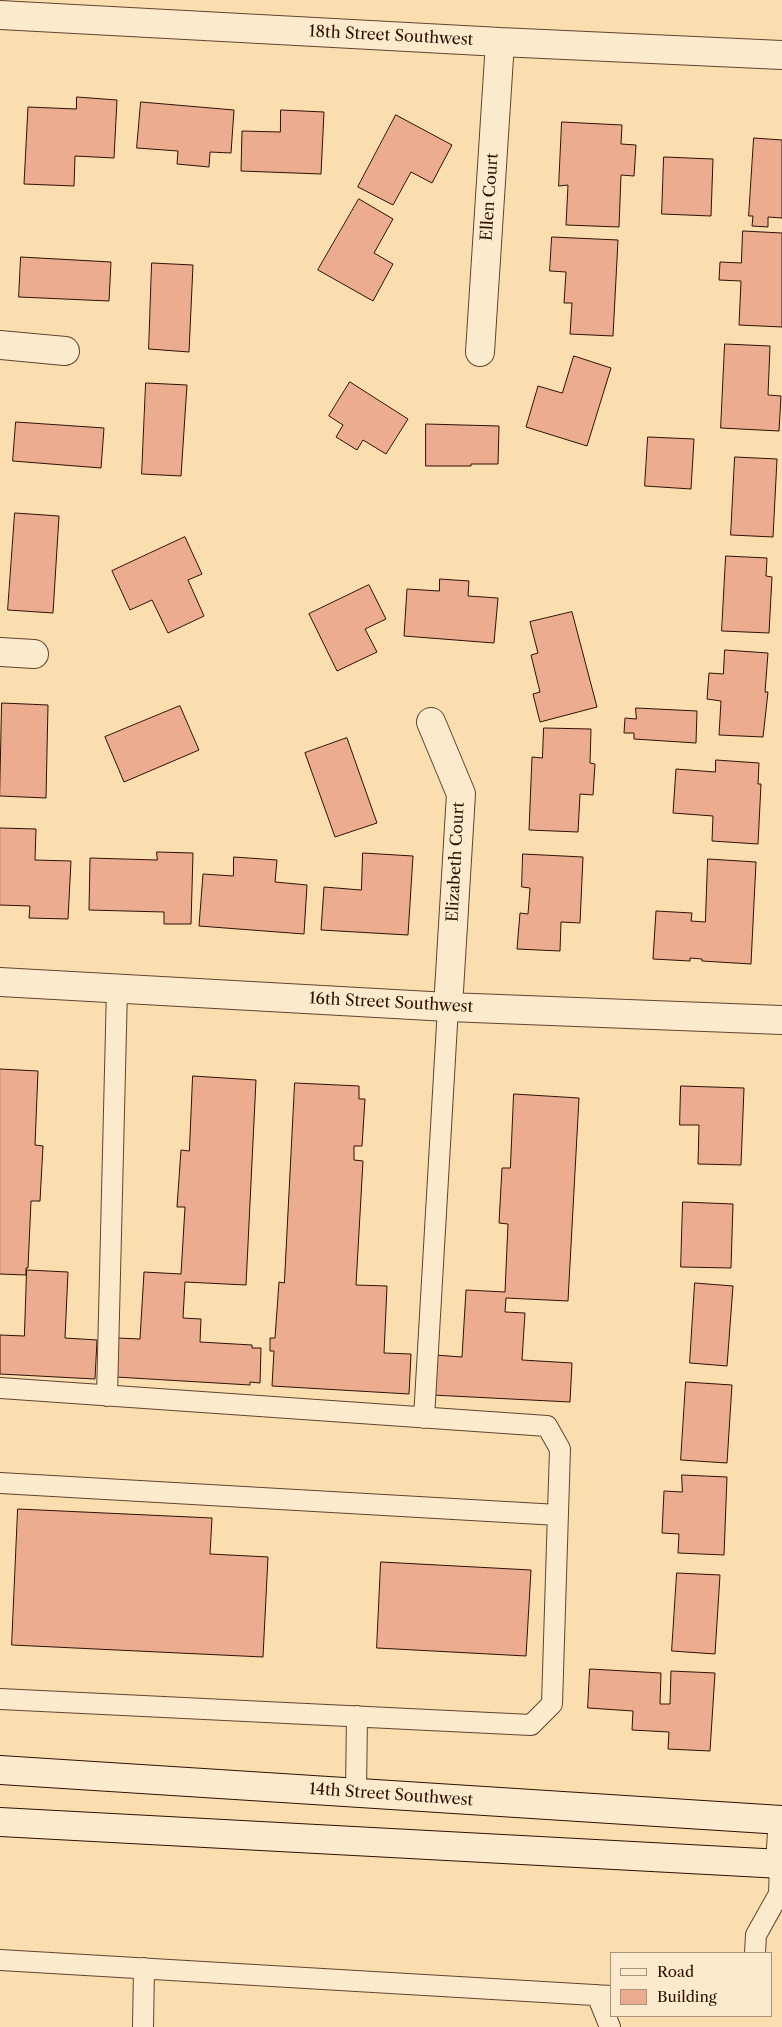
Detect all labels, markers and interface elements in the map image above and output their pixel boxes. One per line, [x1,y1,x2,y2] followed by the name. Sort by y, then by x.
[308,22,474,50] street label: 18th Street Southwest
[477,152,503,242] street label: Ellen Court
[443,801,469,923] street label: Elizabeth Court
[308,989,474,1017] street label: 16th Street Southwest
[308,1780,474,1810] street label: 14th Street Southwest
[610,1952,772,2017] legend
[657,1962,694,1981] text: Road
[657,1987,717,2006] text: Building

